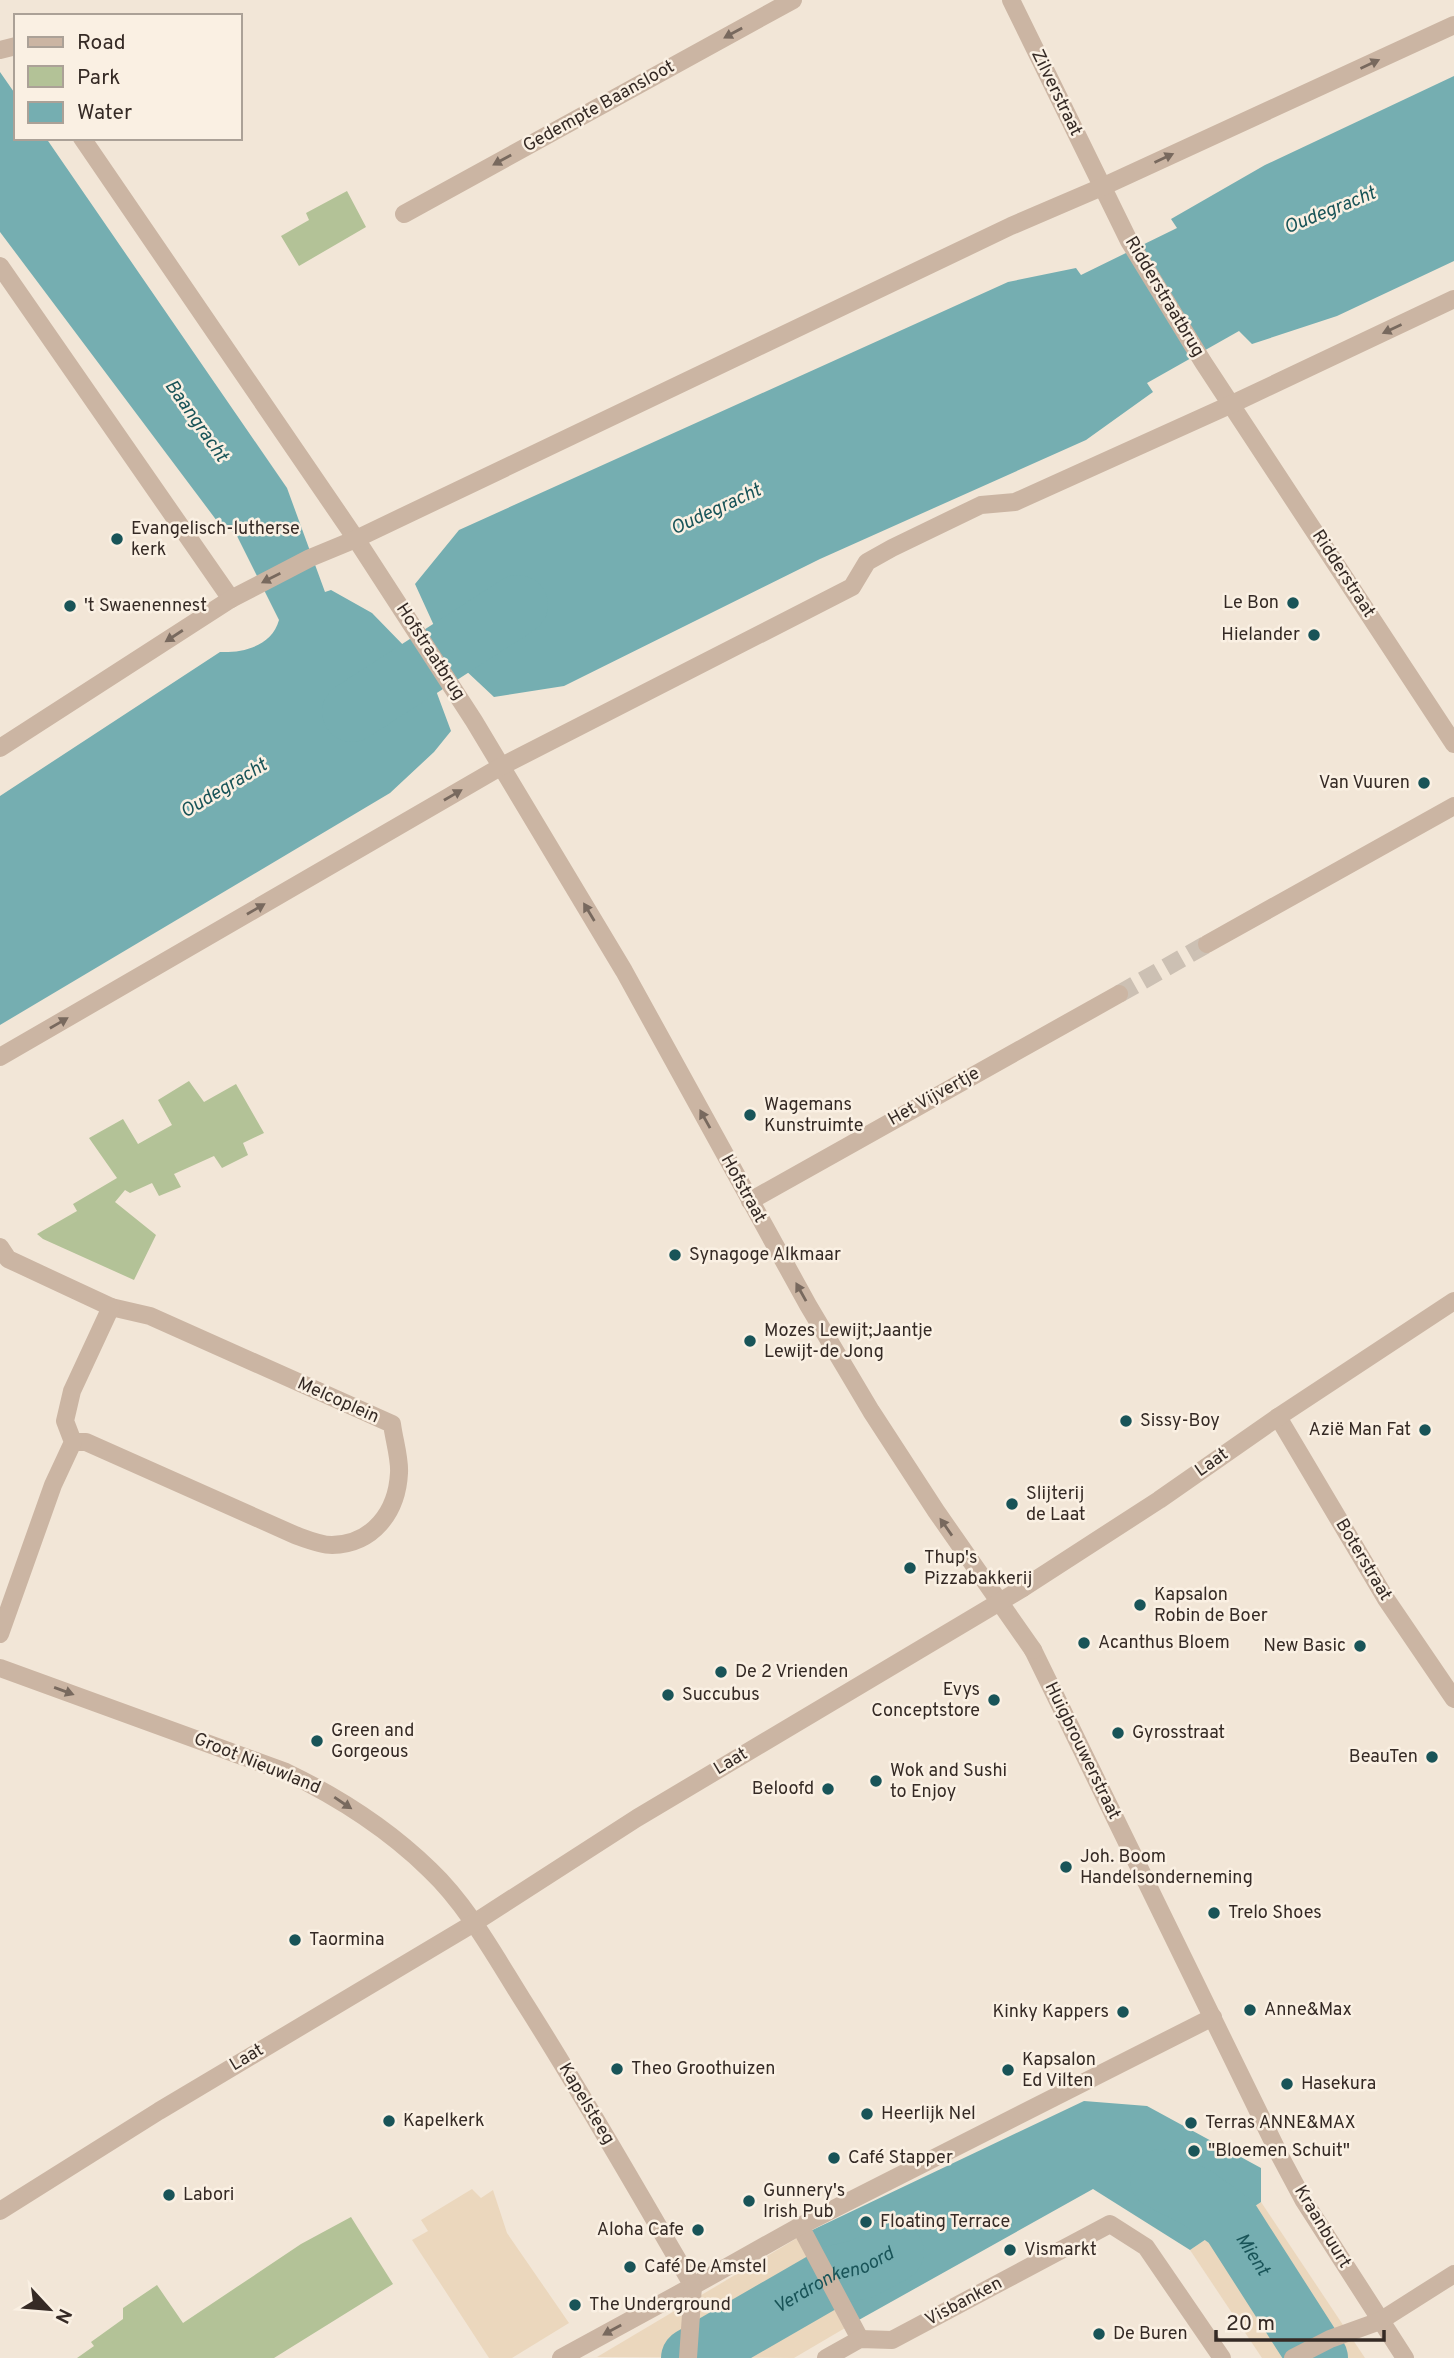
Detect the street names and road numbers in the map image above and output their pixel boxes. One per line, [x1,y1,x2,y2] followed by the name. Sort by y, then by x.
[1025,46,1087,140] street label: Zilverstraat
[519,56,679,158] street label: Gedempte Baansloot
[1119,232,1209,362] street label: Ridderstraatbrug
[1306,526,1380,622] street label: Ridderstraat
[390,599,470,705] street label: Hofstraatbrug
[884,1062,984,1132] street label: Het Vijvertje
[715,1151,771,1227] street label: Hofstraat
[293,1373,383,1429] street label: Melcoplein
[1191,1443,1233,1483] street label: Laat
[1330,1515,1396,1605] street label: Boterstraat
[1039,1678,1125,1824] street label: Huigbrouwerstraat
[190,1728,324,1800] street label: Groot Nieuwland
[710,1743,752,1781] street label: Laat
[226,2039,268,2077] street label: Laat
[553,2059,619,2149] street label: Kapelsteeg
[1288,2181,1356,2273] street label: Kraanbuurt
[922,2272,1006,2332] street label: Visbanken

